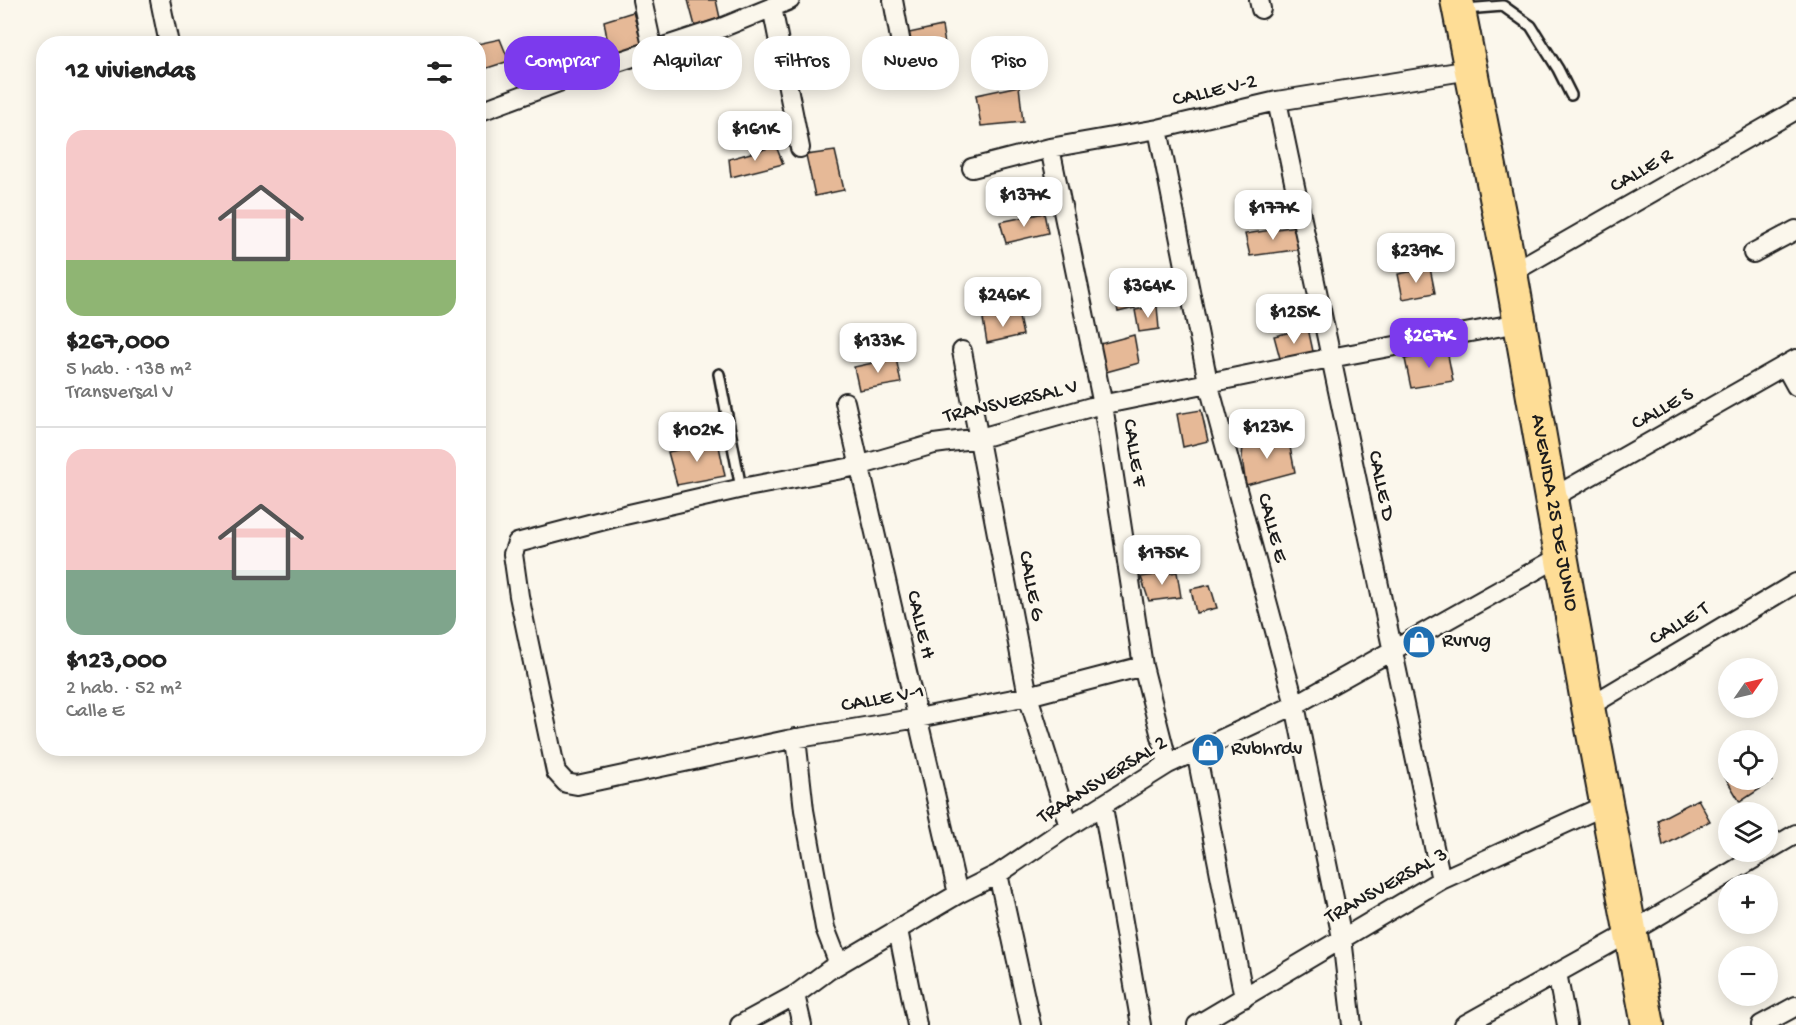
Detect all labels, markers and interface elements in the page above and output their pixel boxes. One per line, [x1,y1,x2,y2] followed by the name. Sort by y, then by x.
[504,36,620,90] chip: Comprar
[632,36,742,90] chip: Alquilar
[754,36,850,90] chip: Filtros
[862,36,959,90] chip: Nuevo
[971,36,1048,90] chip: Piso
[423,56,456,89] icon: filters
[66,57,195,88] text: 12 viviendas
[1170,70,1260,114] street label: CALLE V-2
[713,111,797,162] pin: $161K
[732,119,778,142] text: $161K
[1606,144,1679,200] street label: CALLE R
[207,169,315,277] icon: home
[982,177,1066,228] pin: $137K
[1000,185,1048,208] text: $137K
[1231,190,1315,241] pin: $177K
[1249,198,1297,221] text: $177K
[1374,233,1458,284] pin: $239K
[1391,241,1441,264] text: $239K
[1106,268,1190,319] pin: $364K
[1123,276,1173,299] text: $364K
[961,277,1045,328] pin: $246K
[978,285,1028,308] text: $246K
[1252,294,1336,345] pin: $125K
[1270,302,1318,325] text: $125K
[1387,318,1471,369] pin: $267K
[836,323,920,374] pin: $133K
[1404,326,1454,349] text: $267K
[66,328,170,359] text: $267,000
[854,331,902,354] text: $133K
[66,359,192,382] text: 5 hab. · 138 m²
[940,375,1081,431] street label: TRANSVERSAL V
[66,382,174,405] text: Transversal V
[1628,383,1699,437] street label: CALLE S
[1225,409,1309,460] pin: $123K
[655,412,739,463] pin: $102K
[1524,412,1583,614] street label: AVENIDA 25 DE JUNIO
[1115,417,1151,490] street label: CALLE F
[1243,417,1291,440] text: $123K
[672,420,722,443] text: $102K
[1360,449,1400,524] street label: CALLE D
[207,488,315,596] icon: home
[1250,491,1292,566] street label: CALLE E
[1120,535,1204,586] pin: $175K
[1138,543,1187,566] text: $175K
[1011,549,1049,624] street label: CALLE G
[899,588,939,663] street label: CALLE H
[1646,597,1715,653] street label: CALLE T
[1401,624,1437,660] shop icon: Rvrvg
[1442,630,1491,655] place label: Rvrvg
[66,647,167,678] text: $123,000
[1718,658,1778,718] north arrow
[1718,658,1778,1006] map controls
[66,678,182,701] text: 2 hab. · 52 m²
[839,680,927,720] street label: CALLE V-1
[66,701,124,724] text: Calle E
[1718,730,1778,790] button: locate
[1033,731,1172,831] street label: TRAANSVERSAL 2
[1190,732,1226,768] shop icon: Rvbhrdv
[1231,738,1303,763] place label: Rvbhrdv
[1718,802,1778,862] button: layers
[1320,843,1453,931] street label: TRANSVERSAL 3
[1718,874,1778,934] button: +
[1718,946,1778,1006] button: −

